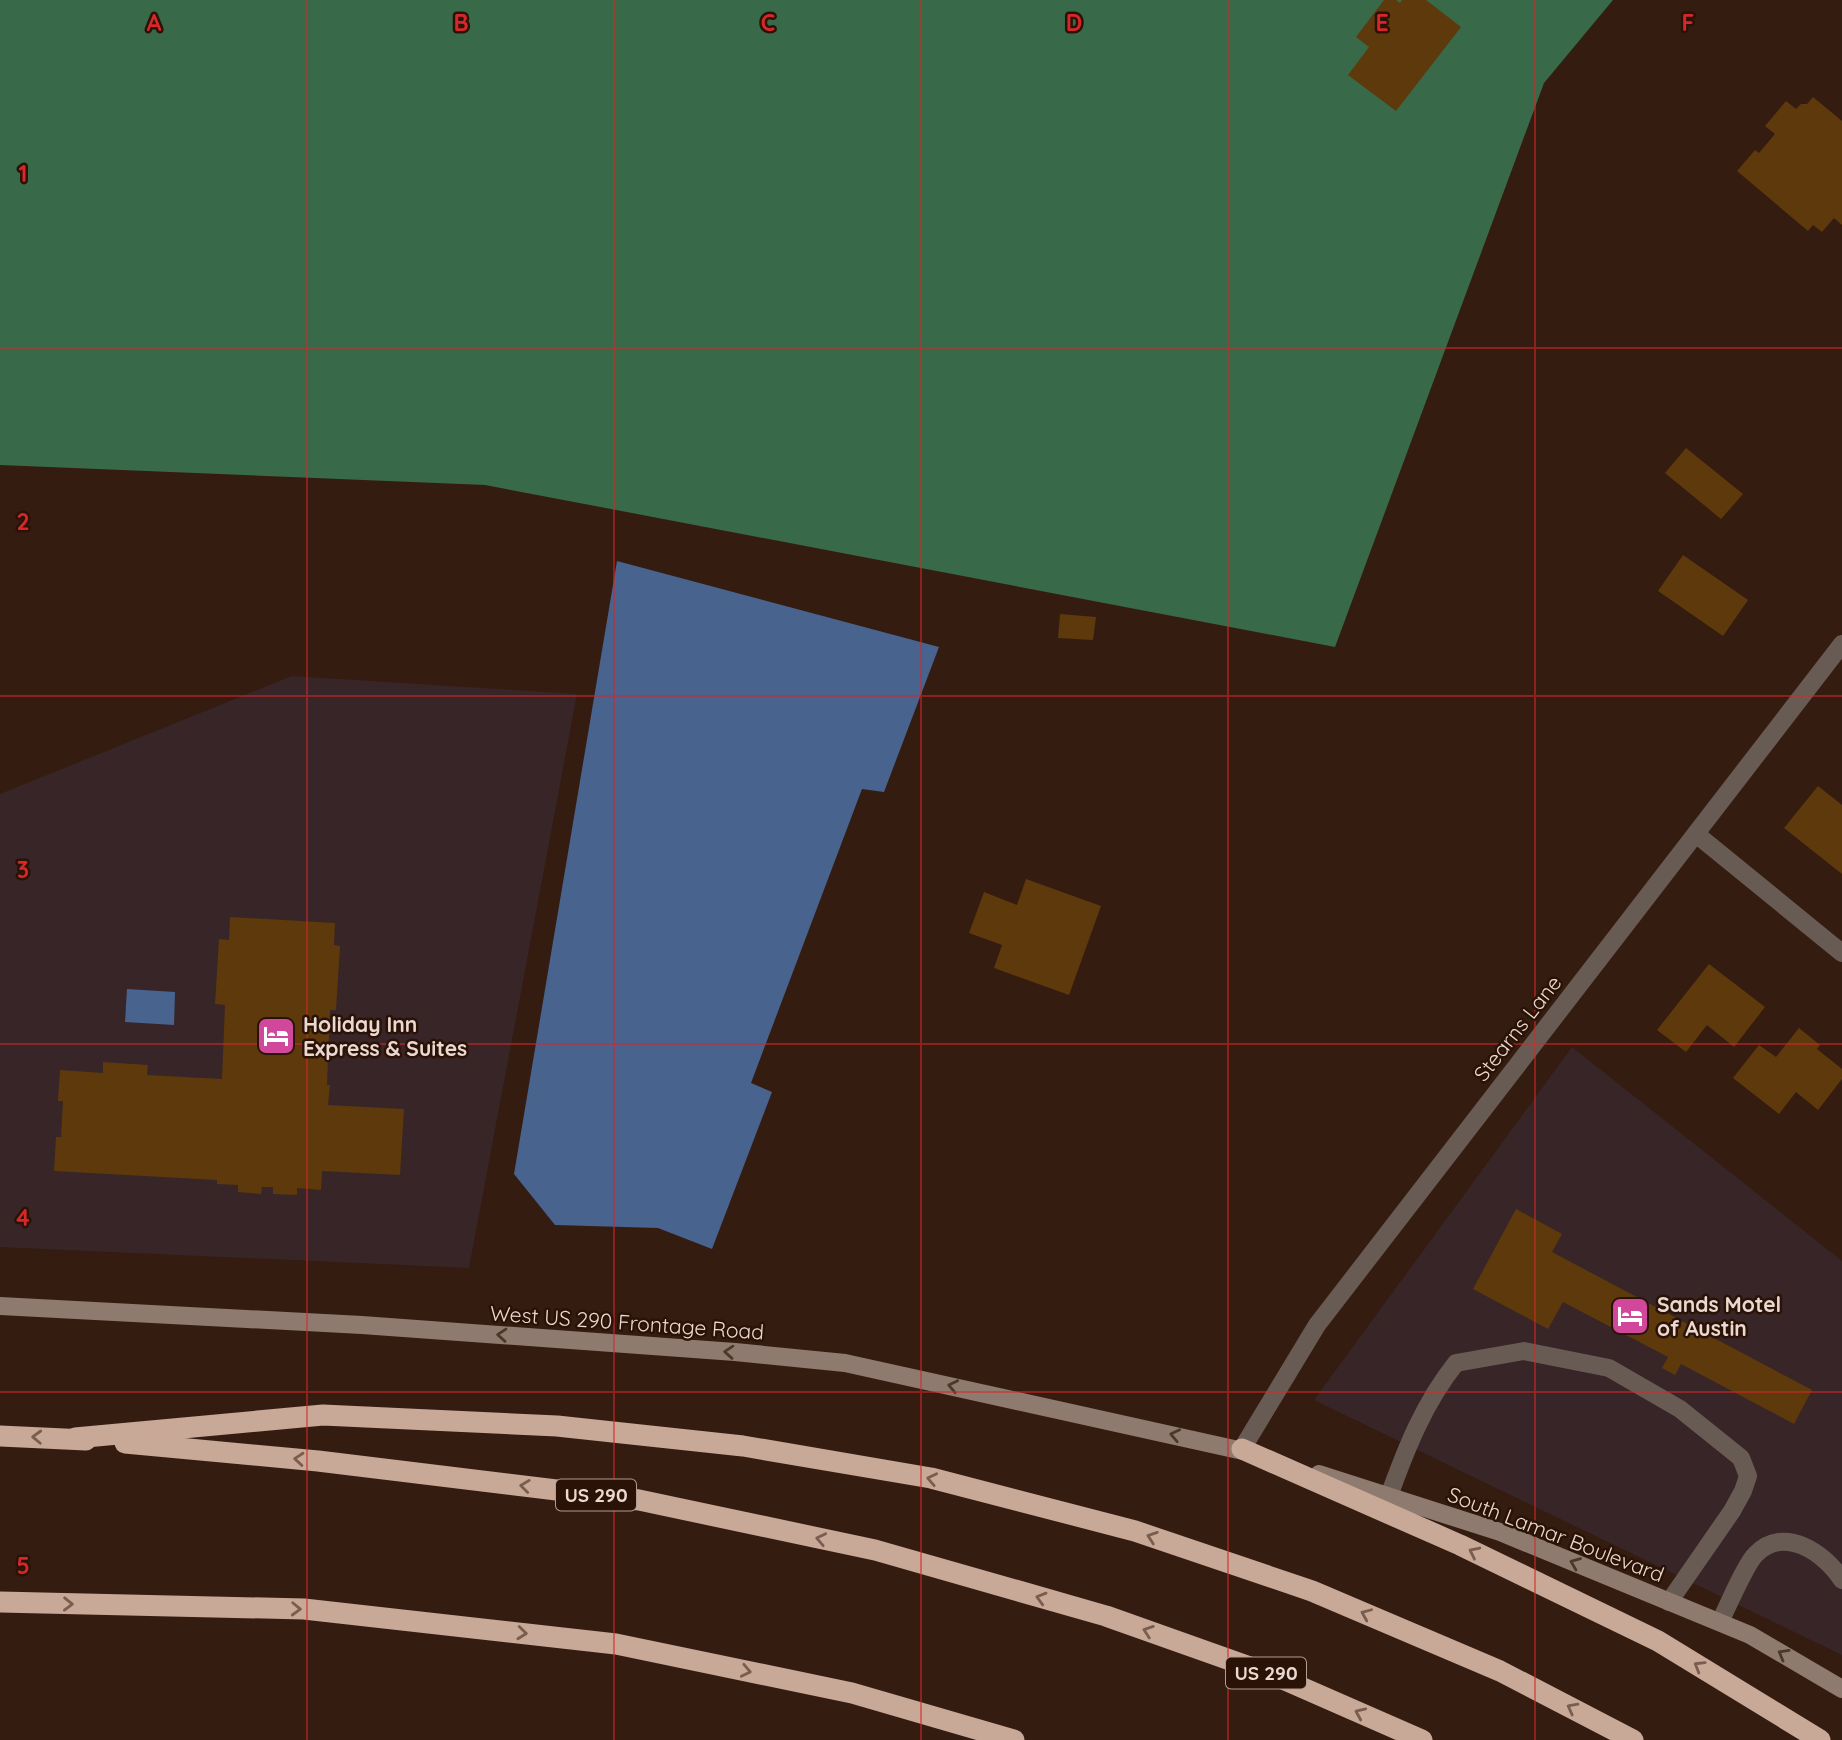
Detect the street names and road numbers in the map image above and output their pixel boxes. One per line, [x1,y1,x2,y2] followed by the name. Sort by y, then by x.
[1468,970,1566,1086] street label: Stearns Lane
[489,1299,765,1345] street label: West US 290 Frontage Road
[556,1480,636,1511] road number: US 290
[1444,1481,1668,1587] street label: South Lamar Boulevard
[1226,1658,1306,1688] road number: US 290

